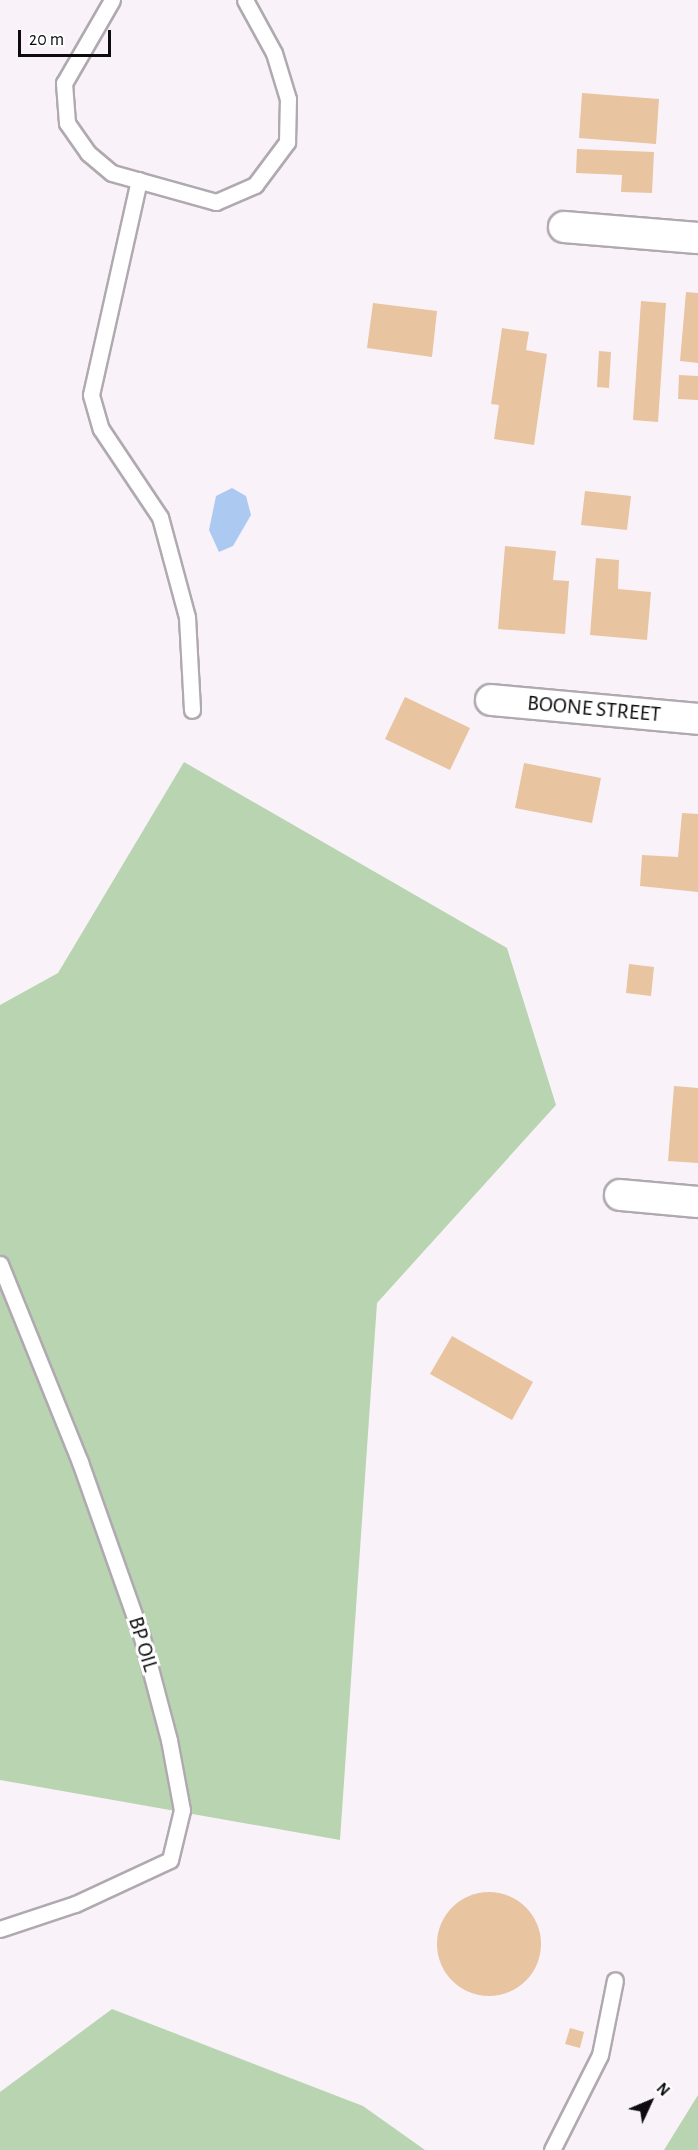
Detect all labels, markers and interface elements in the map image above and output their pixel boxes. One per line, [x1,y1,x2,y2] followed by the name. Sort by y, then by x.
[21,18,114,56] scale bar
[29,31,64,49] text: 20 m
[526,690,662,728] street label: BOONE STREET
[122,1613,164,1675] street label: BP OIL
[620,2072,680,2132] north arrow
[653,2080,673,2099] text: N

